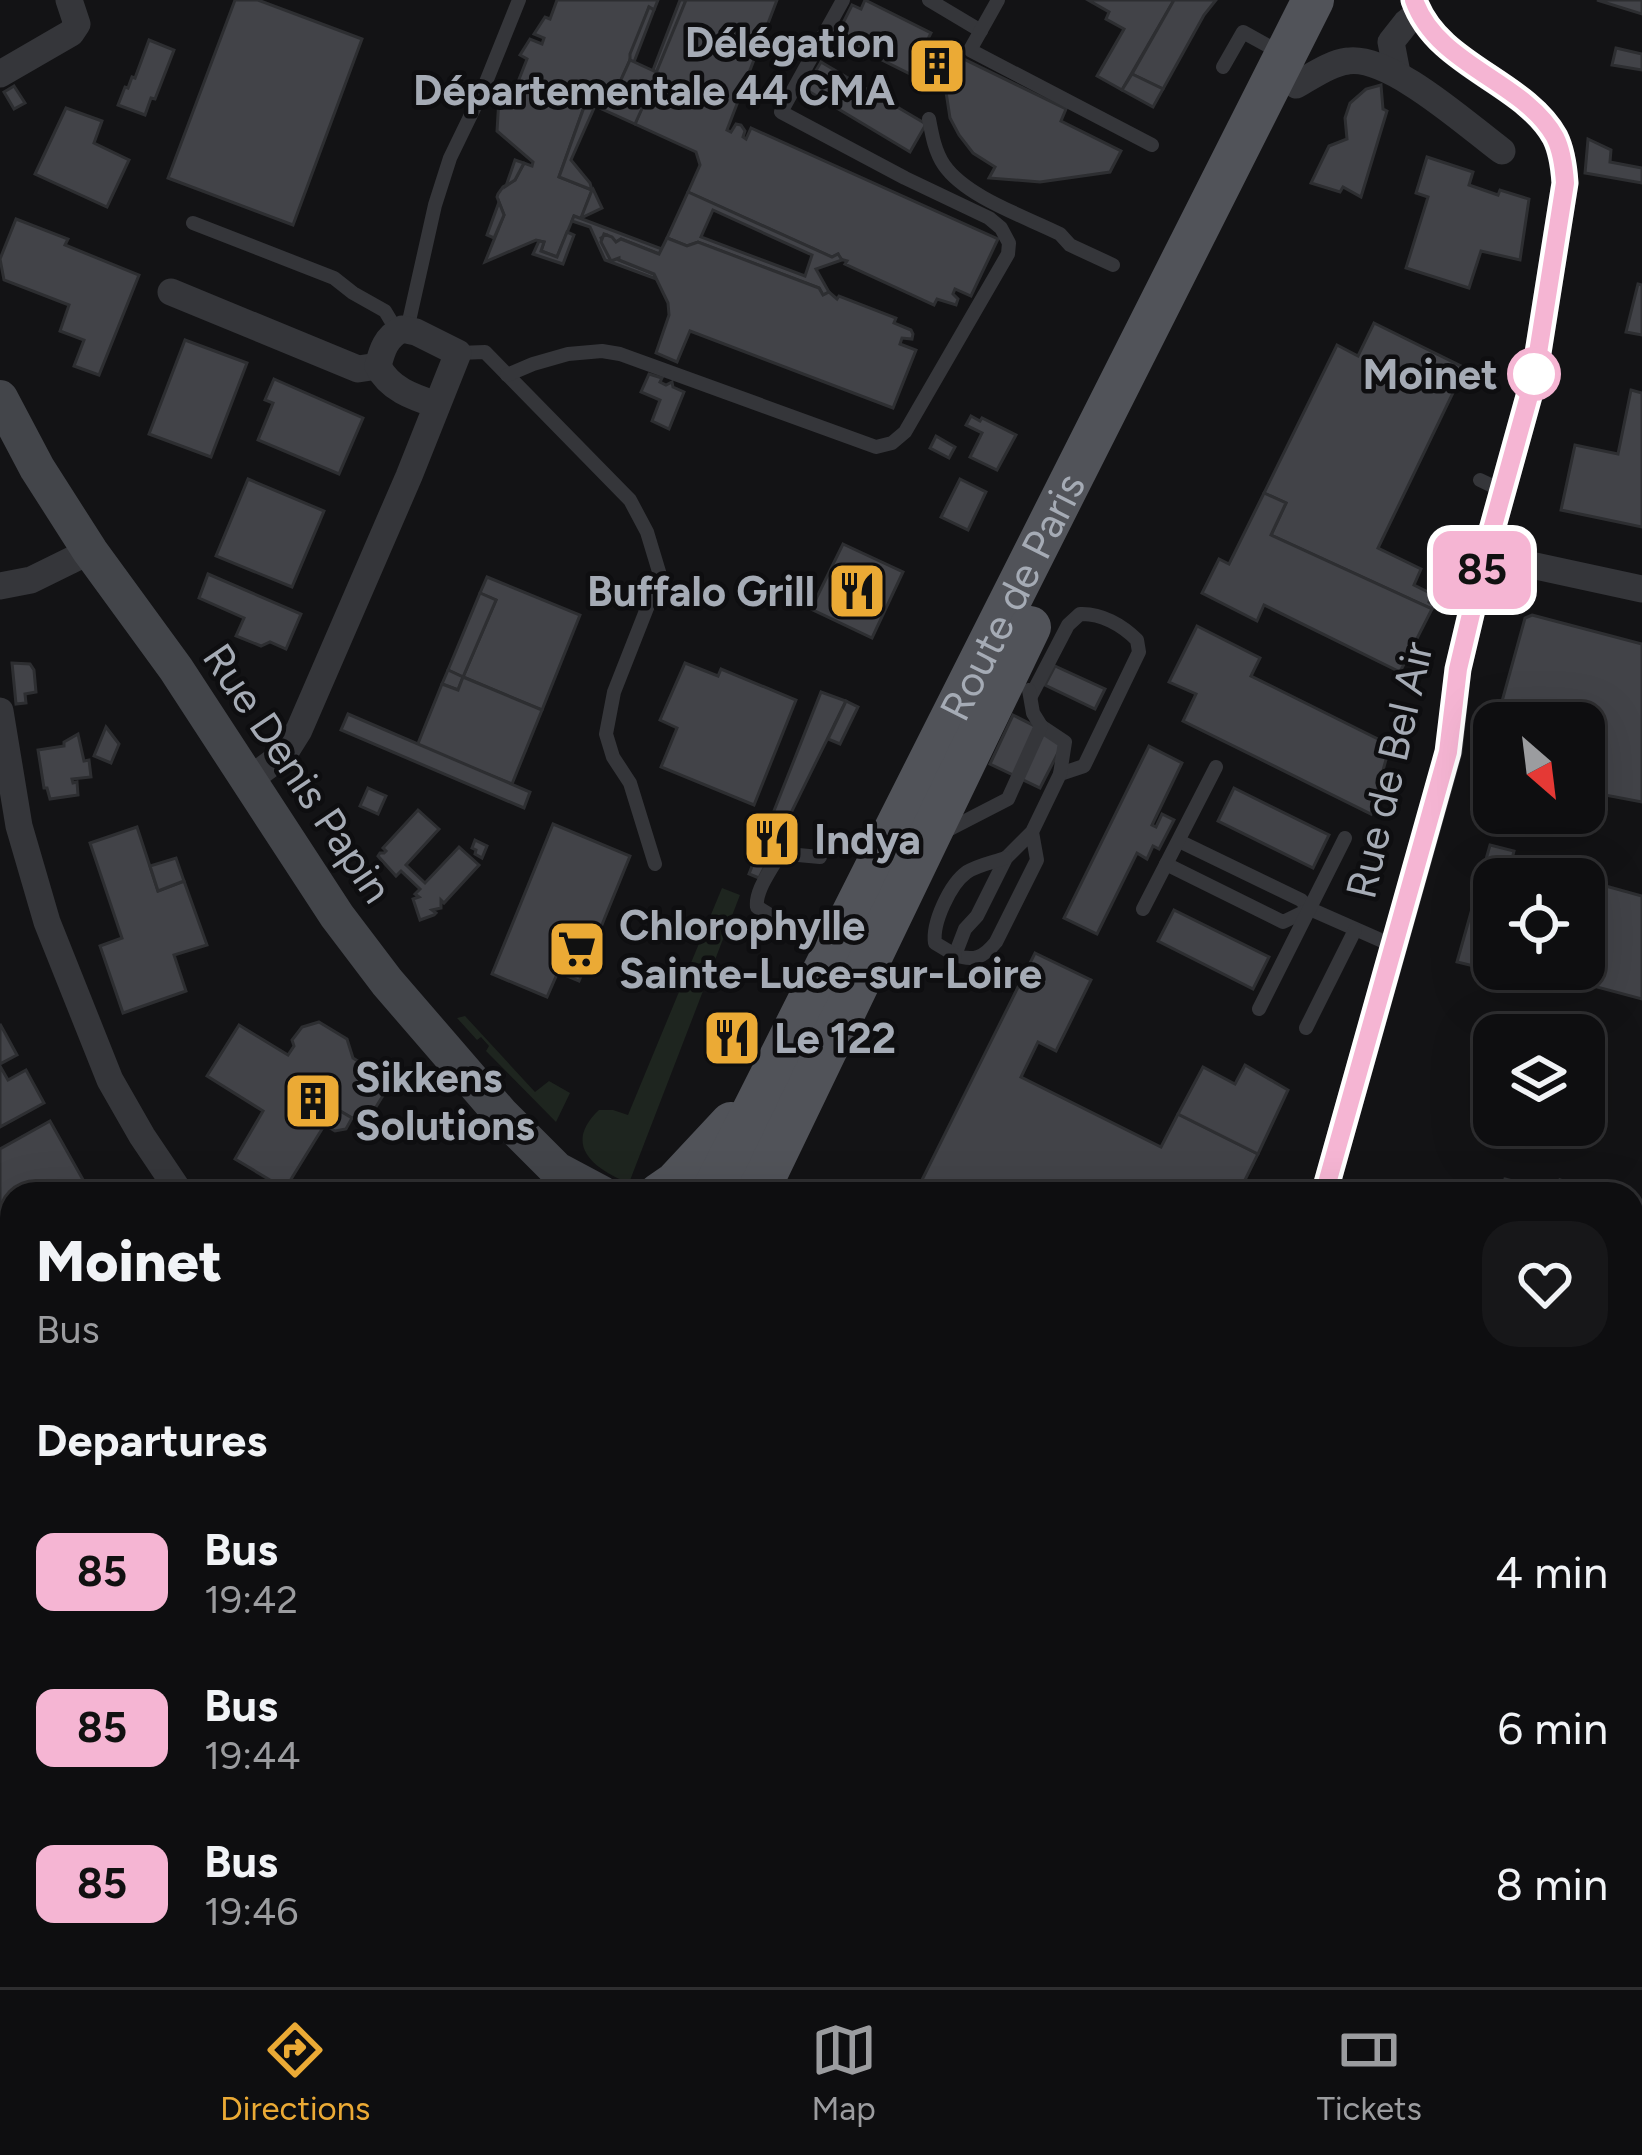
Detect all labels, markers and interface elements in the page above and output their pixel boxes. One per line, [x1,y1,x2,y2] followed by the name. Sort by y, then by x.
[413,17,895,116] place label: Délégation Départementale 44 CMA
[906,35,968,97] building icon: Délégation Départementale 44 CMA
[1363,349,1498,400] place label: Moinet
[1509,349,1559,399] marker: Moinet
[929,465,1096,729] street label: Route de Paris
[1428,531,1536,609] line badge: 85
[1457,544,1507,595] text: 85
[826,560,888,622] restaurant icon: Buffalo Grill
[587,566,815,617] place label: Buffalo Grill
[192,634,403,912] street label: Rue Denis Papin
[1335,637,1444,903] street label: Rue de Bel Air
[1473,702,1605,834] north arrow
[1473,702,1605,1146] map controls
[741,808,803,870] restaurant icon: Indya
[814,814,921,865] place label: Indya
[1473,858,1605,990] button: locate
[619,900,1042,999] place label: Chlorophylle Sainte-Luce-sur-Loire
[546,918,608,980] supermarket icon: Chlorophylle Sainte-Luce-sur-Loire
[701,1007,763,1069] restaurant icon: Le 122
[774,1013,896,1064] place label: Le 122
[1473,1014,1605,1146] button: layers
[355,1052,535,1151] place label: Sikkens Solutions
[282,1070,344,1132] building icon: Sikkens Solutions
[1482,1221,1608,1347] button: heart
[36,1227,222,1295] text: Moinet
[36,1306,100,1353] text: Bus
[36,1413,267,1467] text: Departures
[204,1522,278,1576] text: Bus
[1495,1545,1608,1599] text: 4 min
[77,1546,127,1597] text: 85
[204,1576,298,1623] text: 19:42
[204,1678,278,1732] text: Bus
[1498,1701,1608,1755] text: 6 min
[77,1702,127,1753] text: 85
[204,1732,301,1779] text: 19:44
[204,1834,278,1888] text: Bus
[1495,1857,1608,1911] text: 8 min
[77,1858,127,1909] text: 85
[204,1888,298,1935] text: 19:46
[220,2017,371,2128] tab: Directions
[811,2017,877,2128] tab: Map
[1317,2017,1422,2128] tab: Tickets

